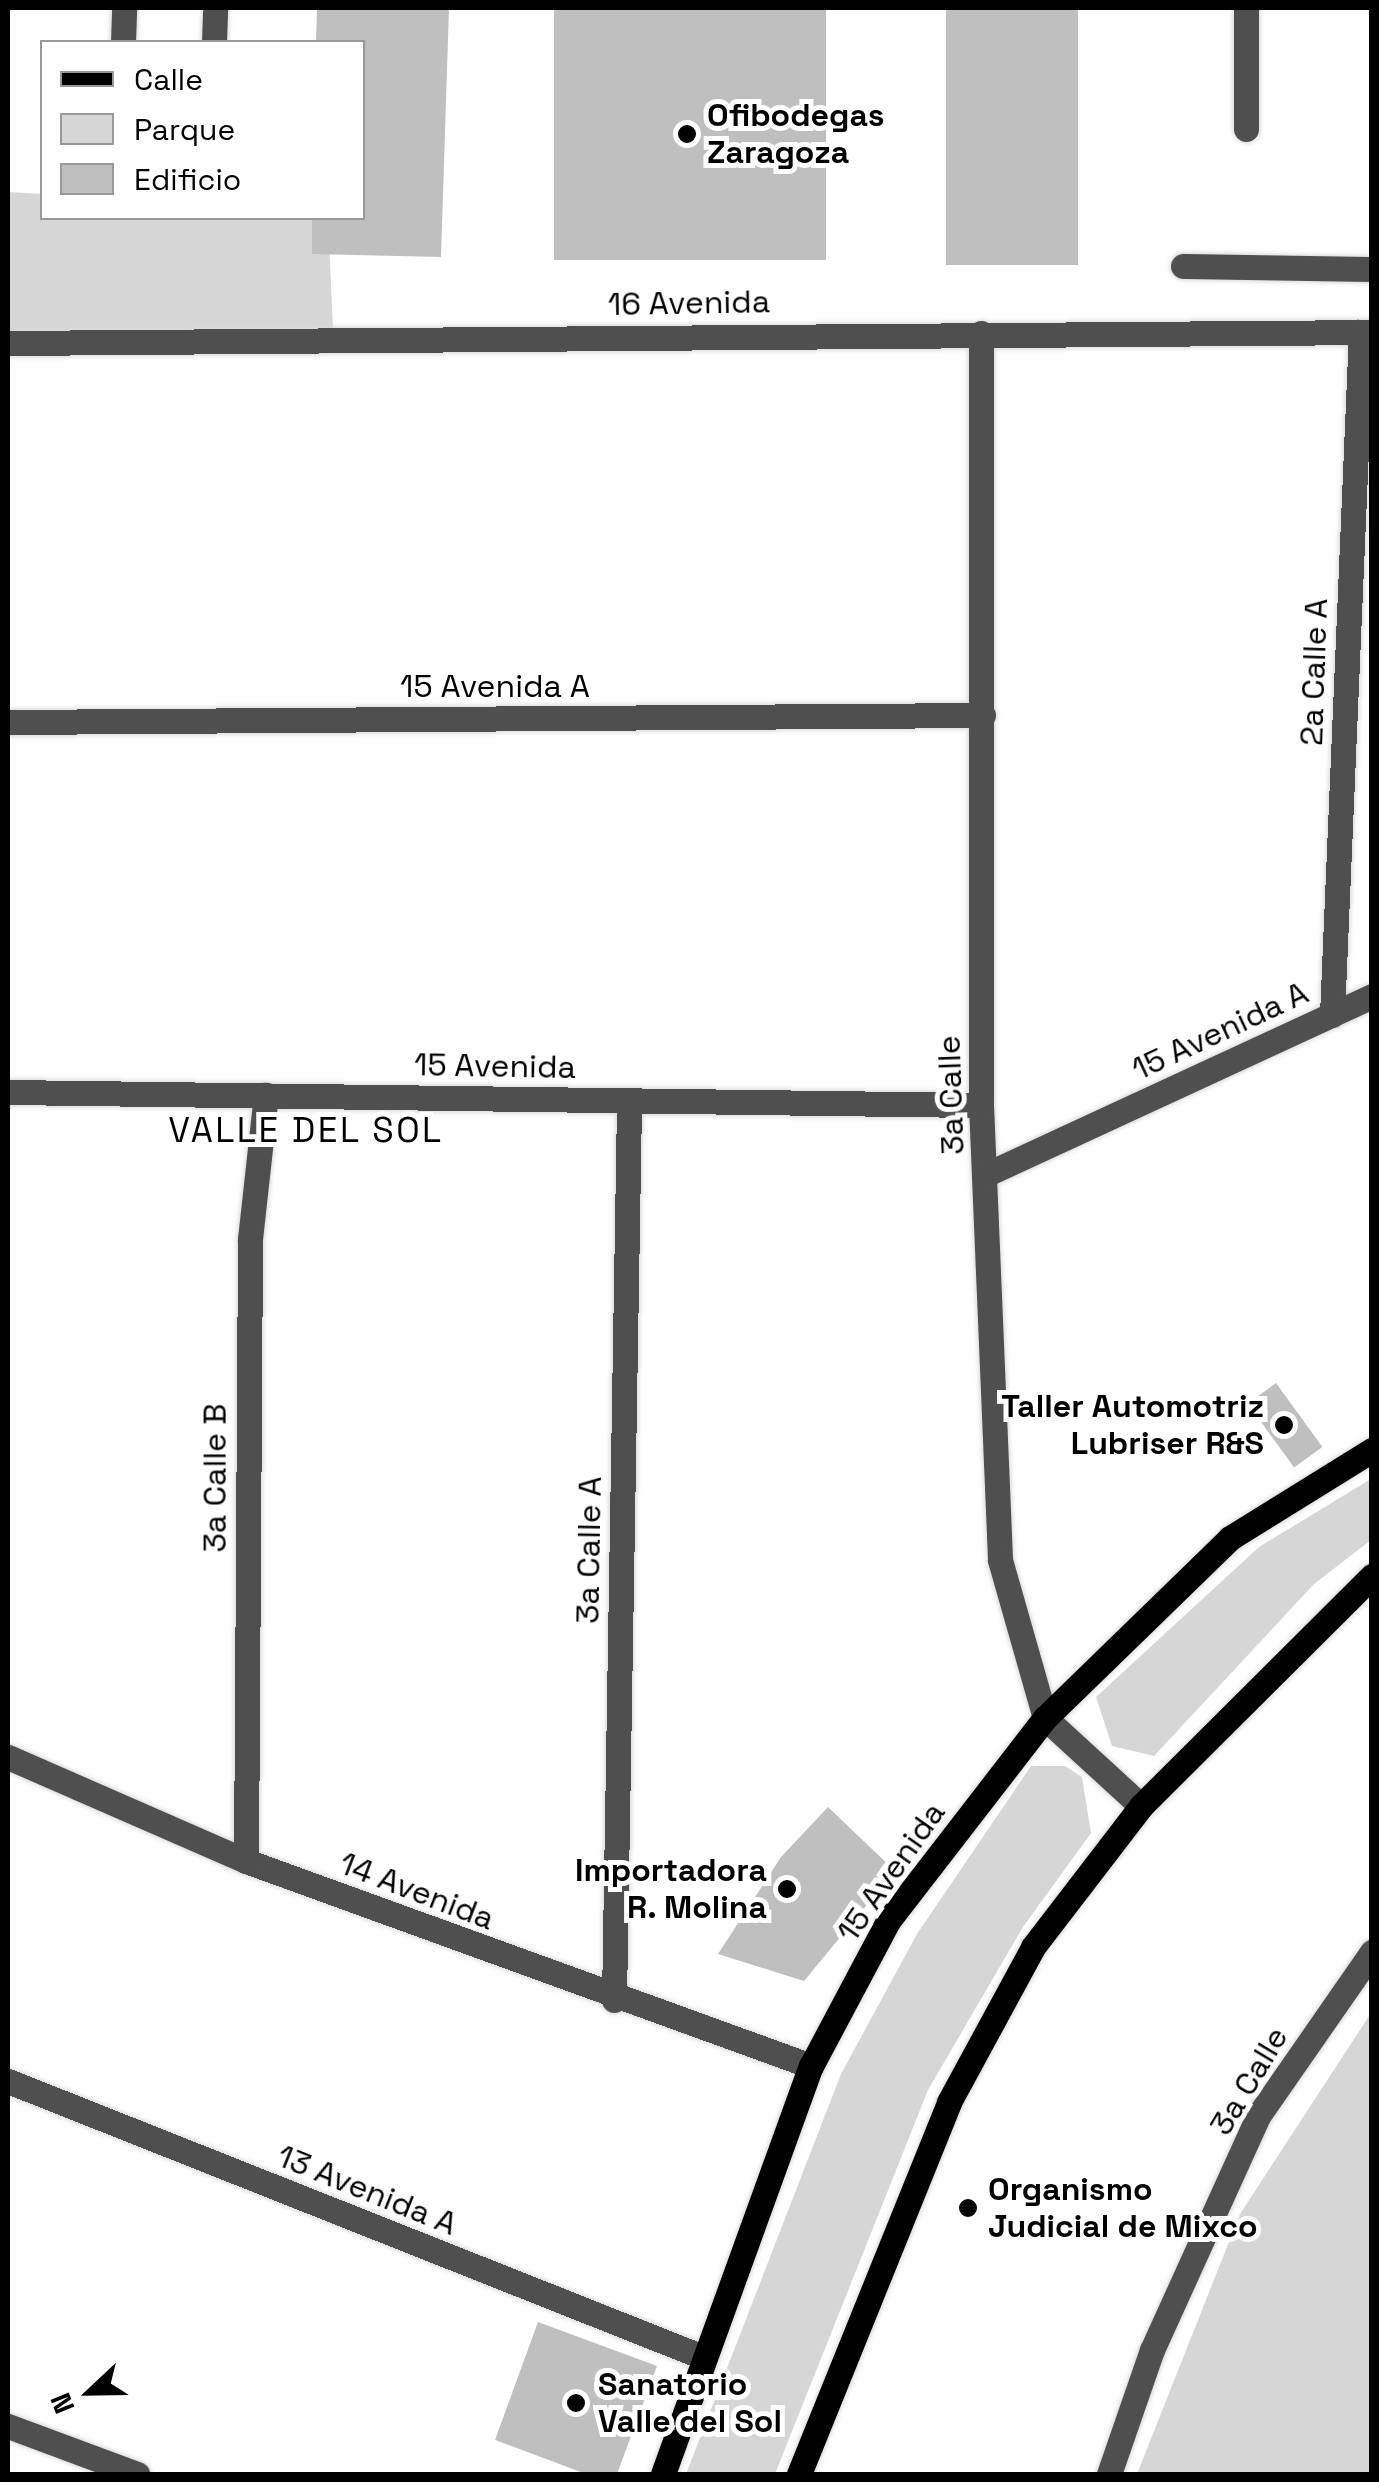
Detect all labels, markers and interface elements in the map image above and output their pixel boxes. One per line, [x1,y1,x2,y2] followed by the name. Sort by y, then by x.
[40,40,365,220] legend
[134,60,203,99] text: Calle
[707,97,885,172] place label: Ofibodegas Zaragoza
[134,110,235,149] text: Parque
[676,123,698,145] marker: Ofibodegas Zaragoza
[134,160,241,199] text: Edificio
[607,282,771,324] street label: 16 Avenida
[1292,597,1336,747] street label: 2a Calle A
[400,667,590,705] street label: 15 Avenida A
[1125,973,1315,1089] street label: 15 Avenida A
[930,1035,972,1155] street label: 3a Calle
[413,1045,577,1087] street label: 15 Avenida
[168,1109,444,1151] district label: VALLE DEL SOL
[1001,1388,1264,1463] place label: Taller Automotriz Lubriser R&S
[196,1404,234,1552] street label: 3a Calle B
[1273,1414,1295,1436] marker: Taller Automotriz Lubriser R&S
[569,1476,609,1624] street label: 3a Calle A
[829,1794,953,1950] street label: 15 Avenida
[334,1844,500,1938] street label: 14 Avenida
[575,1852,767,1927] place label: Importadora R. Molina
[776,1878,798,1900] marker: Importadora R. Molina
[1202,2020,1296,2142] street label: 3a Calle
[271,2136,463,2244] street label: 13 Avenida A
[988,2171,1257,2246] place label: Organismo Judicial de Mixco
[957,2197,979,2219] marker: Organismo Judicial de Mixco
[40,2342,140,2442] north arrow
[598,2366,782,2441] place label: Sanatorio Valle del Sol
[42,2388,82,2419] text: N
[563,2390,589,2416] marker: Sanatorio Valle del Sol

